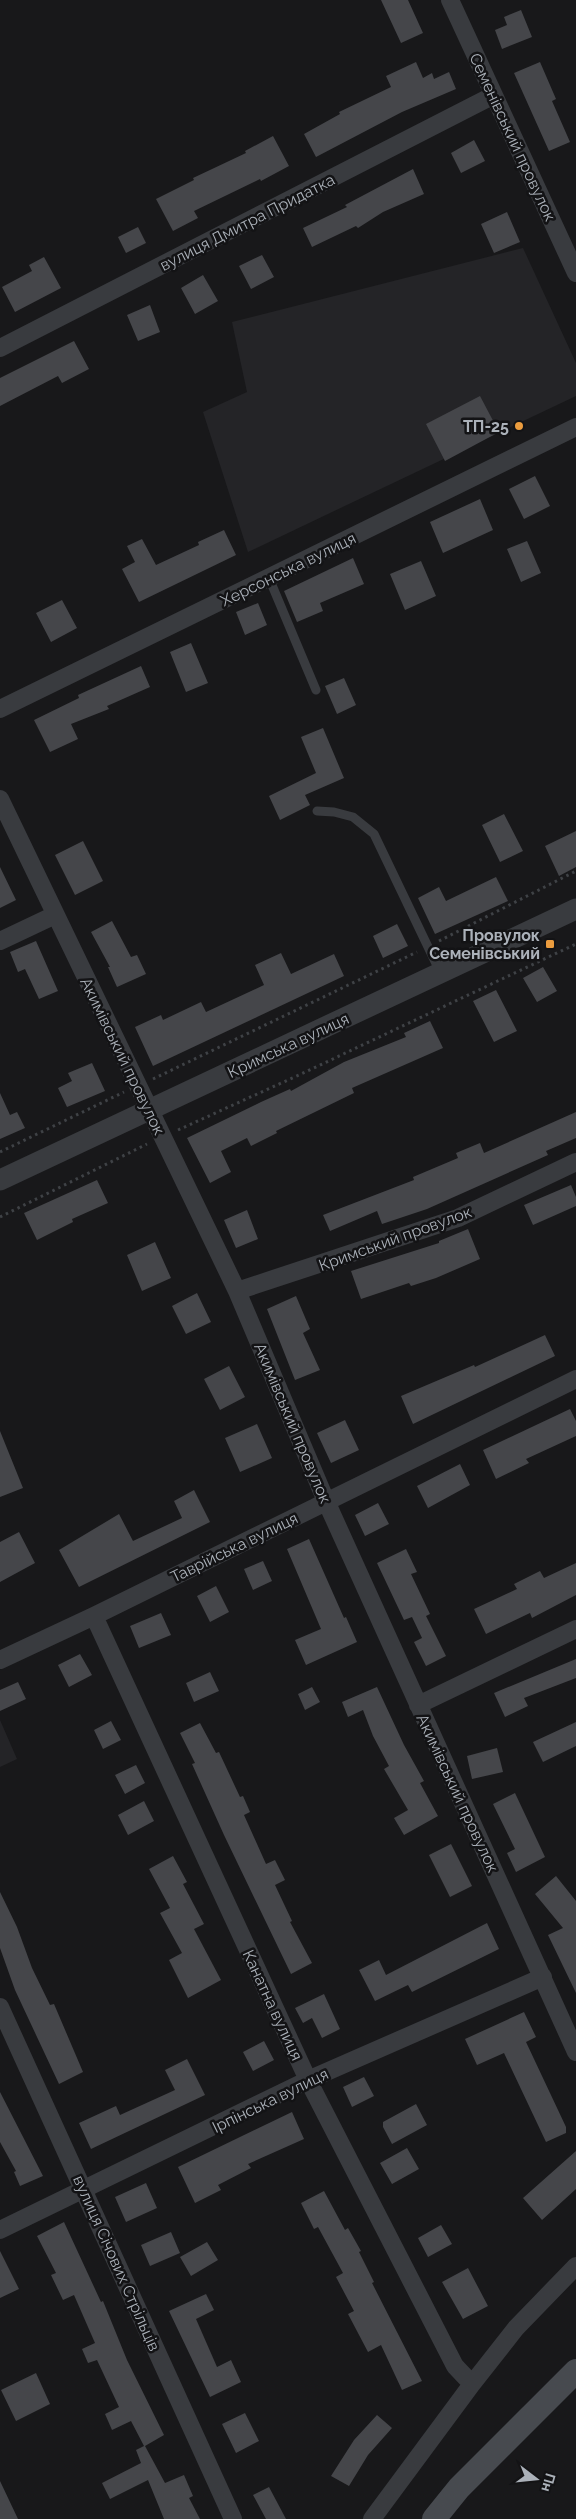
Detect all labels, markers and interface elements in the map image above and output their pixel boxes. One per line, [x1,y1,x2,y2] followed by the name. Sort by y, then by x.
[465,50,560,224] street label: Семенівський провулок
[157,170,338,275] street label: вулиця Дмитра Придатка
[463,417,509,436] place label: ТП-25
[513,420,525,432] marker: ТП-25
[218,528,359,610] street label: Херсонська вулиця
[429,926,540,963] place label: Провулок Семенівський
[544,938,556,950] marker: Провулок Семенівський
[76,975,169,1138] street label: Акимівський провулок
[224,1009,352,1082] street label: Кримська вулиця
[316,1202,474,1275] street label: Кримський провулок
[250,1340,335,1506] street label: Акимівський провулок
[167,1508,301,1587] street label: Таврійська вулиця
[412,1711,503,1875] street label: Акимівський провулок
[239,1947,307,2064] street label: Канатна вулиця
[209,2064,331,2137] street label: Ірпінська вулиця
[69,2172,164,2354] street label: вулиця Січових Стрільців
[511,2454,561,2504] north arrow
[538,2471,559,2494] text: Пн

